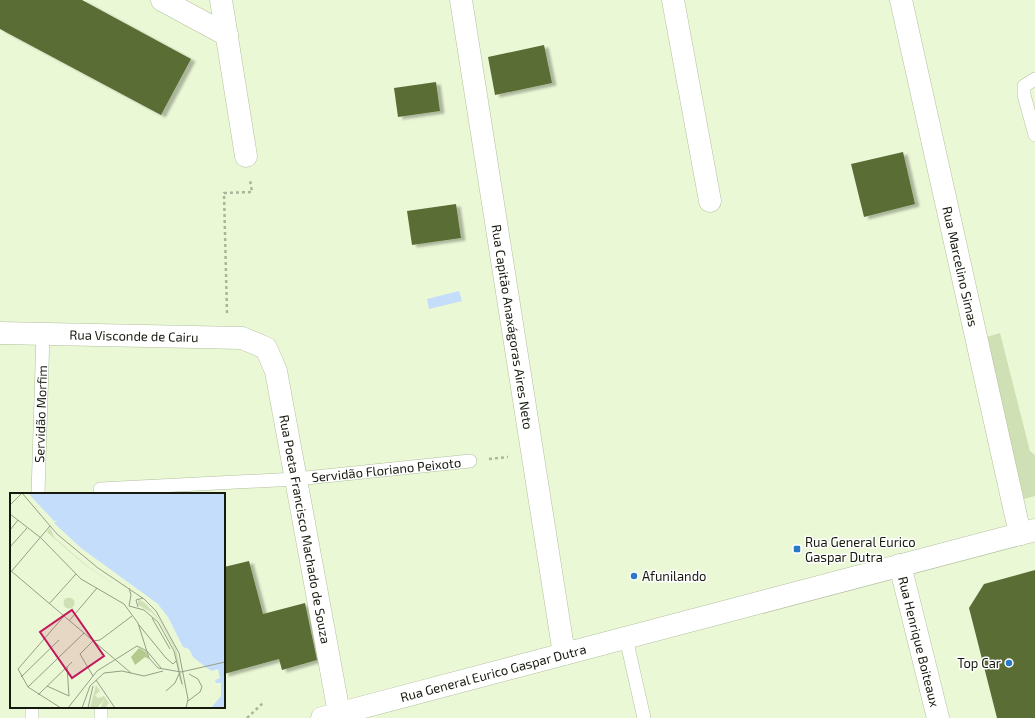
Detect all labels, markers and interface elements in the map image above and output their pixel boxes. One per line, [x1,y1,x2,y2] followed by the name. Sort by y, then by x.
[939,205,982,328] street label: Rua Marcelino Simas
[488,223,537,431] street label: Rua Capitão Anaxágoras Aires Neto
[69,326,199,345] street label: Rua Visconde de Cairu
[31,365,50,463] street label: Servidão Morfim
[276,413,334,645] street label: Rua Poeta Francisco Machado de Souza
[311,454,462,485] street label: Servidão Floriano Peixoto
[10,493,225,708] inset map
[805,534,916,565] place label: Rua General Eurico Gaspar Dutra
[792,544,802,554] marker: Rua General Eurico Gaspar Dutra
[642,568,707,584] place label: Afunilando
[629,571,639,581] marker: Afunilando
[895,575,943,709] street label: Rua Henrique Boiteaux
[398,641,588,705] street label: Rua General Eurico Gaspar Dutra
[957,655,1001,671] place label: Top Car
[1004,658,1014,668] marker: Top Car

